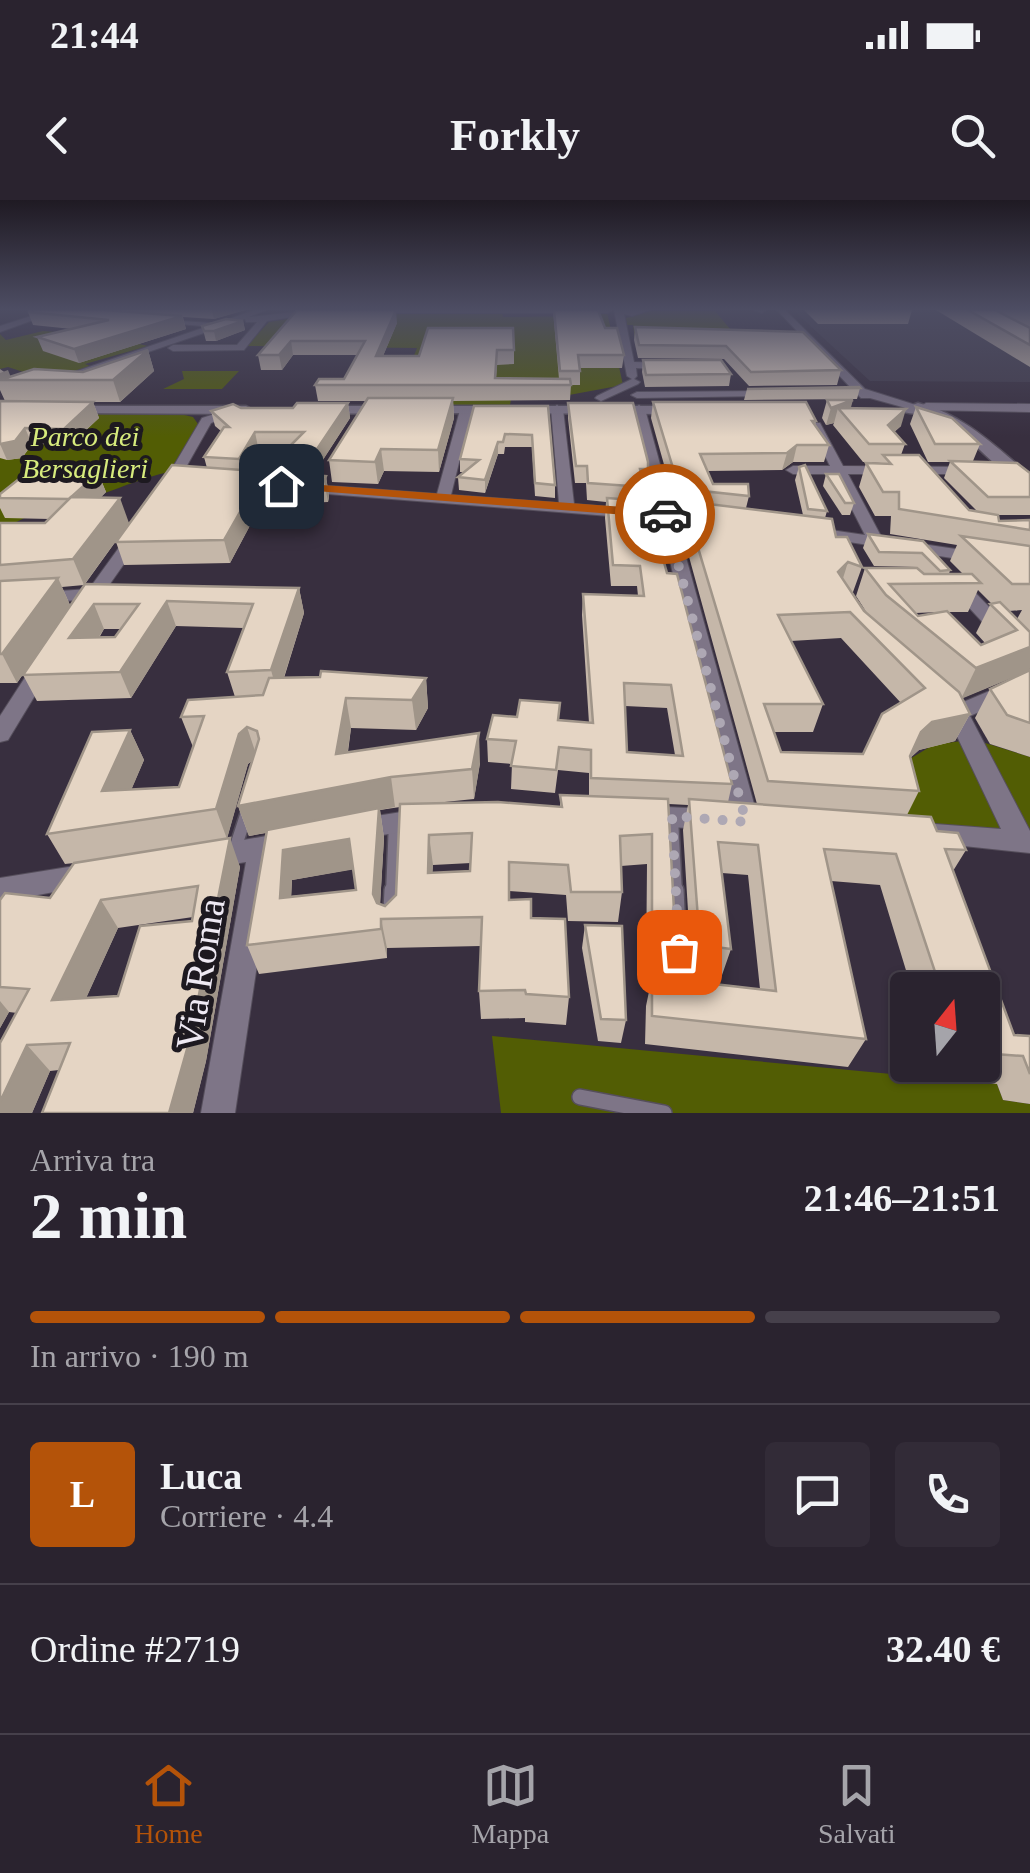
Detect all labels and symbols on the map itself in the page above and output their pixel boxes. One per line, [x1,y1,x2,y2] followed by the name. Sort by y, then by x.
[22,421,148,484] park label: Parco dei Bersaglieri
[239,444,324,529] pin
[615,464,715,564] courier
[167,895,233,1053] street label: Via Roma
[637,910,722,995] pin
[890,972,1000,1082] north arrow

